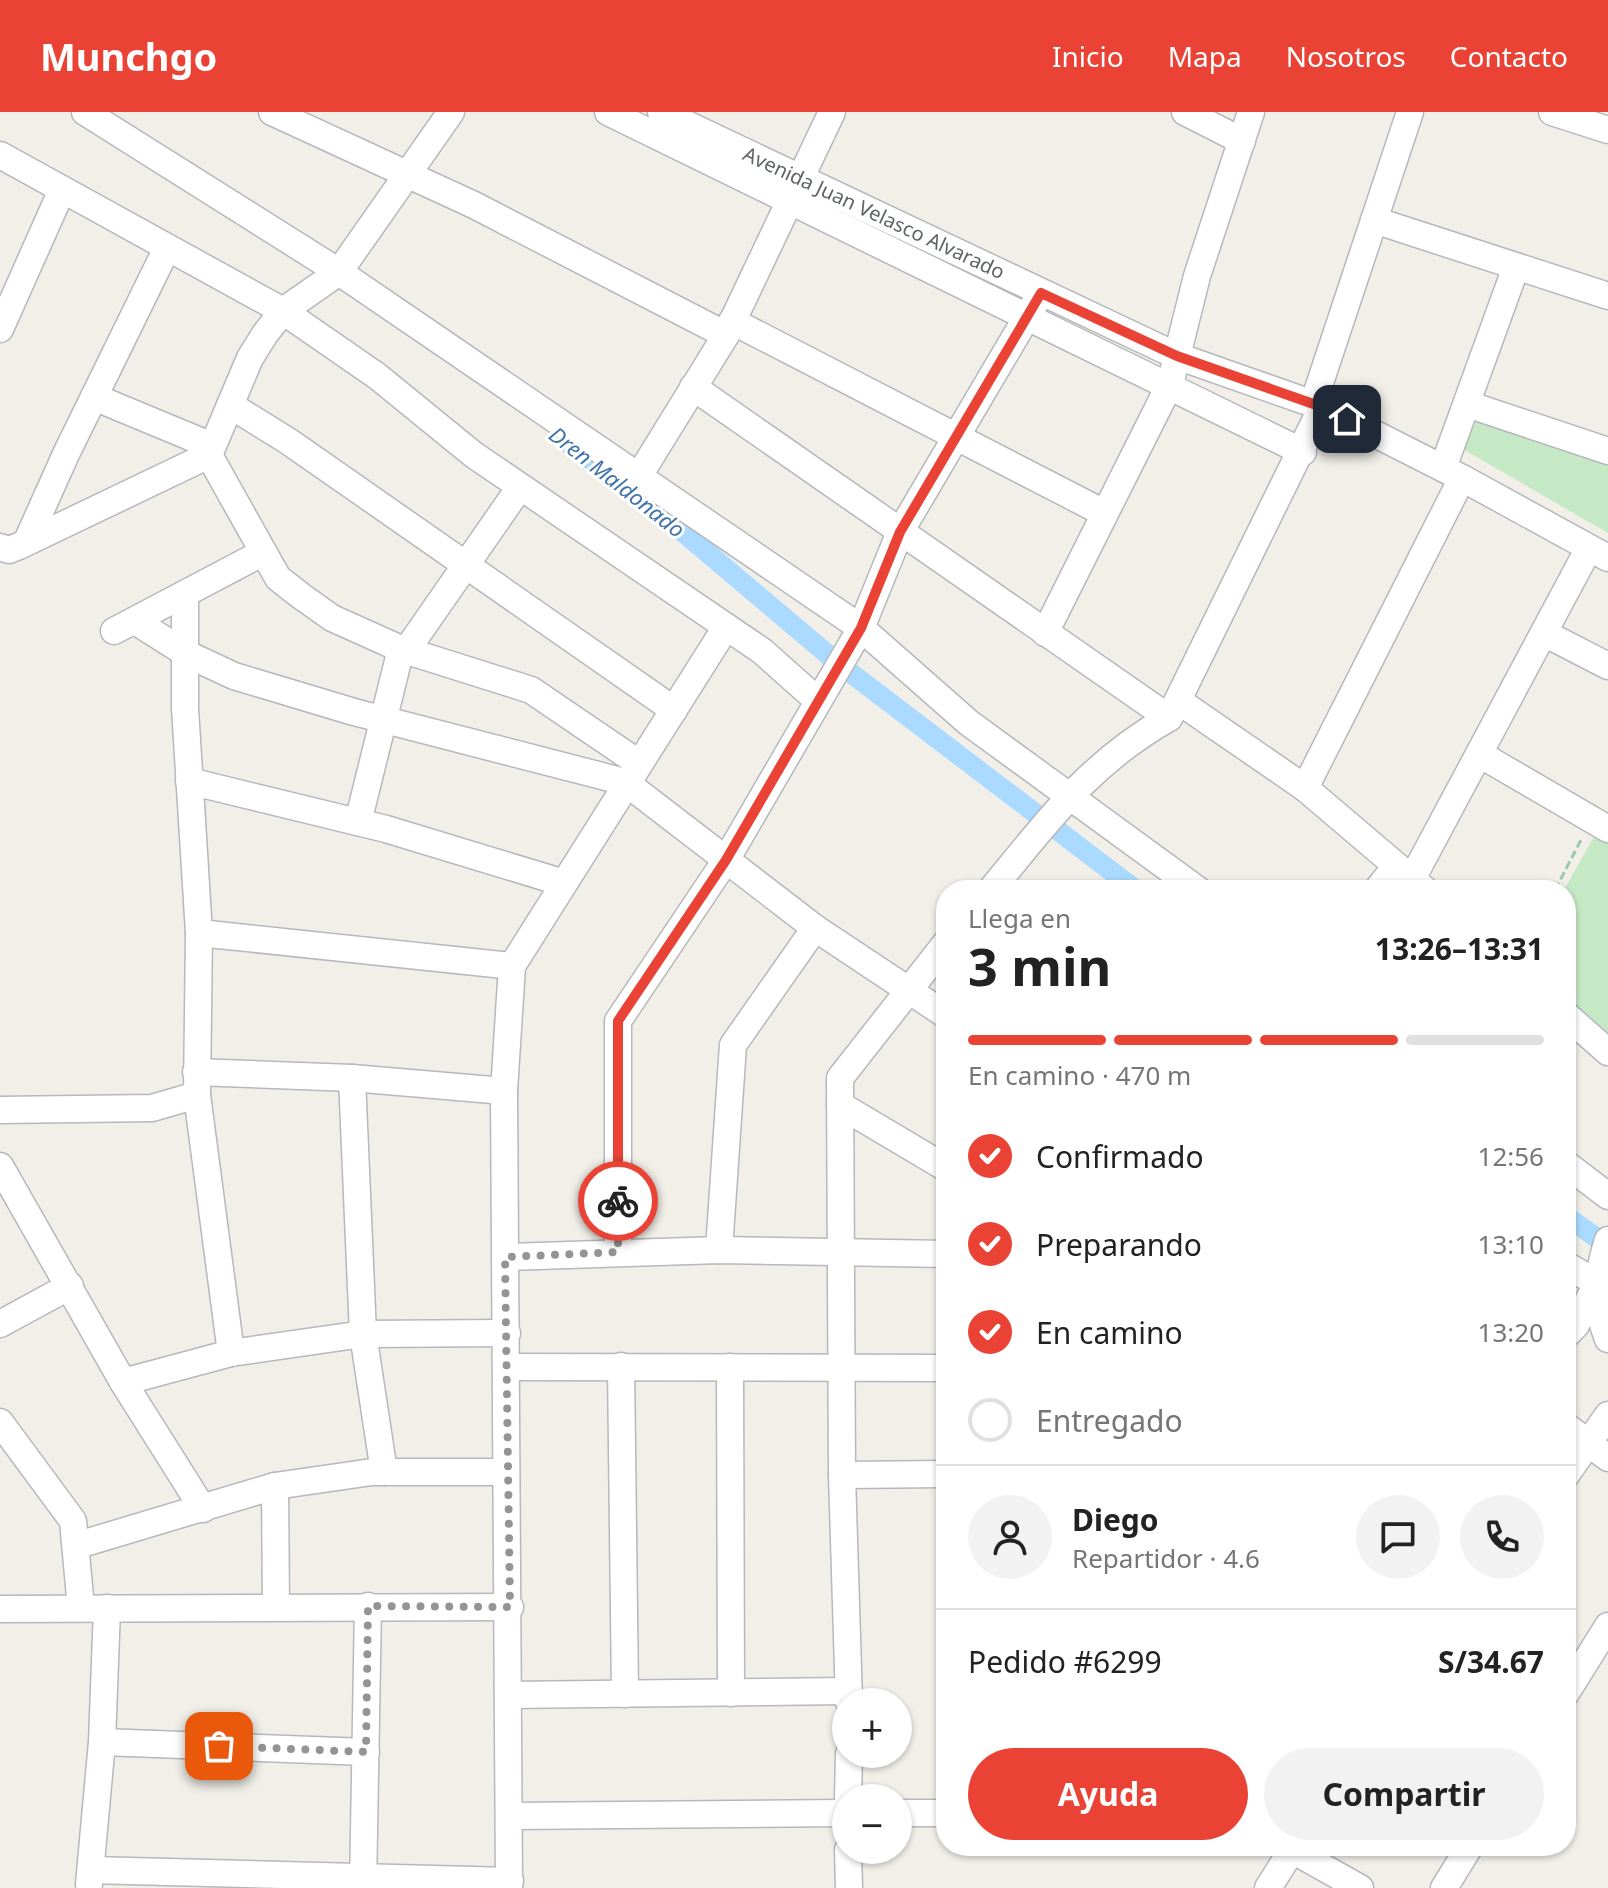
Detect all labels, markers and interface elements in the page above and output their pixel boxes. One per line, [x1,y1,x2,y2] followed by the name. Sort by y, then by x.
[40,30,217,82] text: Munchgo
[1052,37,1124,75] text: Inicio
[1168,37,1242,75] text: Mapa
[1286,37,1406,75] text: Nosotros
[1450,37,1568,75] text: Contacto
[739,140,1009,285] street label: Avenida Juan Velasco Alvarado
[1313,385,1381,453] pin
[1325,397,1369,441] icon: home
[544,419,692,544] water label: Dren Maldonado
[968,900,1071,936] text: Llega en
[1375,928,1544,969] text: 13:26–13:31
[968,930,1111,1001] text: 3 min
[968,1057,1191,1093] text: En camino · 470 m
[968,1134,1012,1178] icon: check
[1036,1136,1204,1177] text: Confirmado
[1478,1138,1544,1174] text: 12:56
[578,1161,658,1241] courier
[596,1179,640,1223] icon: bike
[968,1222,1012,1266] icon: check
[1036,1224,1202,1265] text: Preparando
[1478,1226,1544,1262] text: 13:10
[968,1310,1012,1354] icon: check
[1036,1312,1183,1353] text: En camino
[1478,1314,1544,1350] text: 13:20
[1036,1400,1183,1441] text: Entregado
[968,1495,1052,1579] button: person
[1356,1495,1440,1579] button: chat
[1460,1495,1544,1579] button: phone
[1072,1499,1159,1540] text: Diego
[1072,1540,1260,1576] text: Repartidor · 4.6
[968,1641,1162,1682] text: Pedido #6299
[1438,1641,1544,1682] text: S/34.67
[832,1688,912,1864] map controls
[832,1688,912,1768] button: +
[185,1712,253,1780] pin
[197,1724,241,1768] icon: bag
[968,1748,1248,1840] button: Ayuda
[1264,1748,1544,1840] button: Compartir
[832,1784,912,1864] button: −

